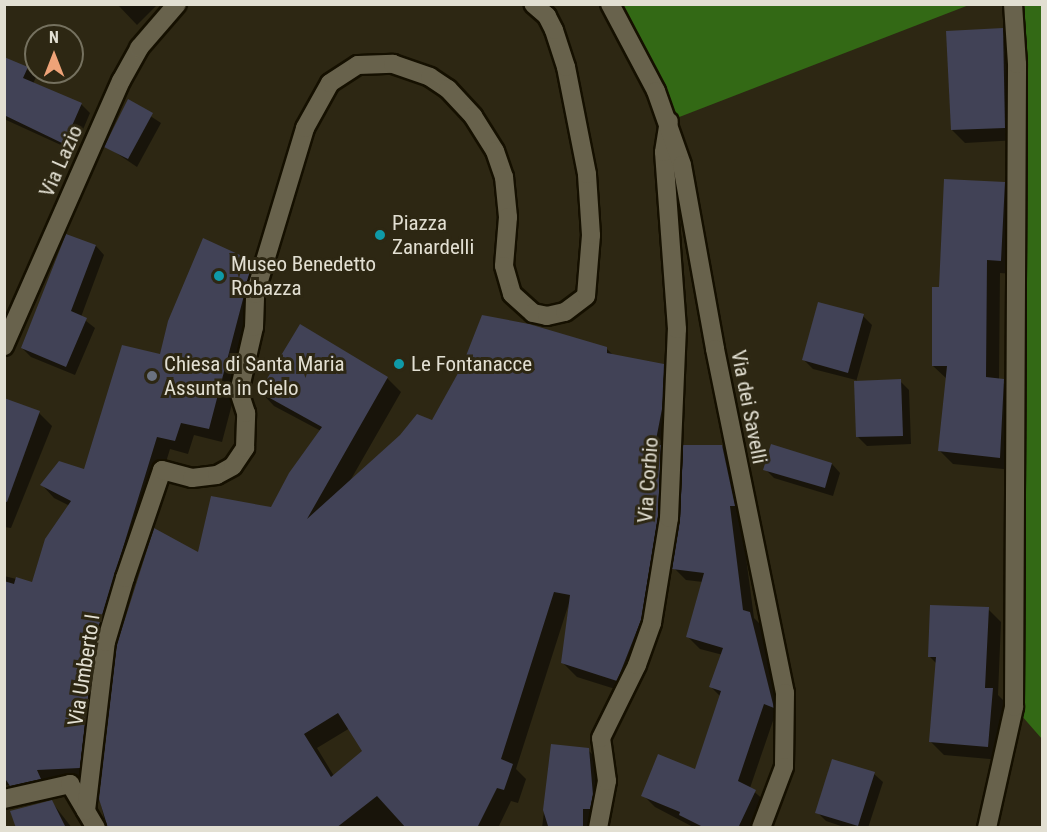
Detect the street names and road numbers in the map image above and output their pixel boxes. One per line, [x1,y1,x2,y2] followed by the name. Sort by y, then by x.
[34,121,88,201] street label: Via Lazio
[726,348,772,466] street label: Via dei Savelli
[632,436,664,524] street label: Via Corbio
[63,612,105,728] street label: Via Umberto I

